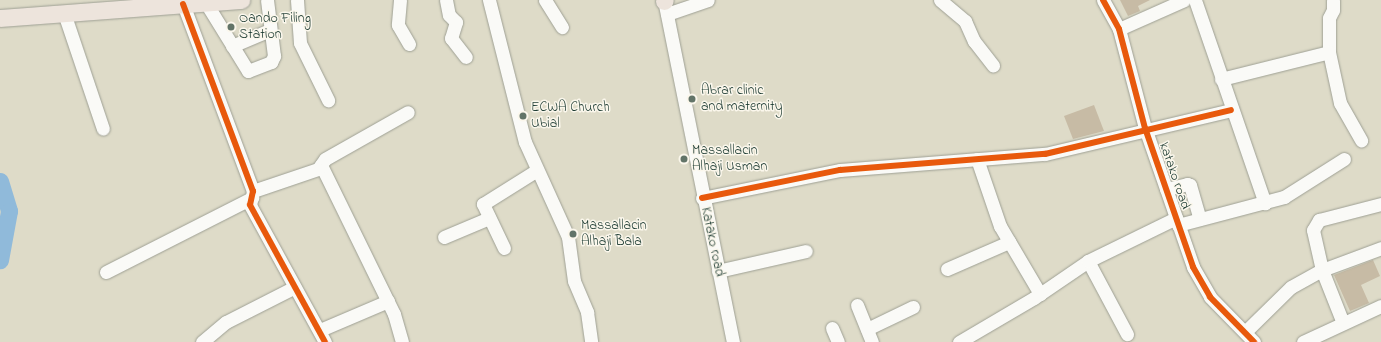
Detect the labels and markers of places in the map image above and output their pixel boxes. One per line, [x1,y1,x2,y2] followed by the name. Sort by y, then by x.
[239,11,311,44] place label: Oando Filing Station
[226,22,236,32] marker: Oando Filing Station
[701,83,782,116] place label: Abrar clinic and maternity
[686,93,698,105] marker: Abrar clinic and maternity
[531,100,610,132] place label: ECWA Church Ubial
[518,111,528,121] marker: ECWA Church Ubial
[692,143,767,176] place label: Massallacin Alhaji Usman
[679,154,689,164] marker: Massallacin Alhaji Usman
[581,218,647,250] place label: Massallacin Alhaji Bala
[568,229,578,239] marker: Massallacin Alhaji Bala

